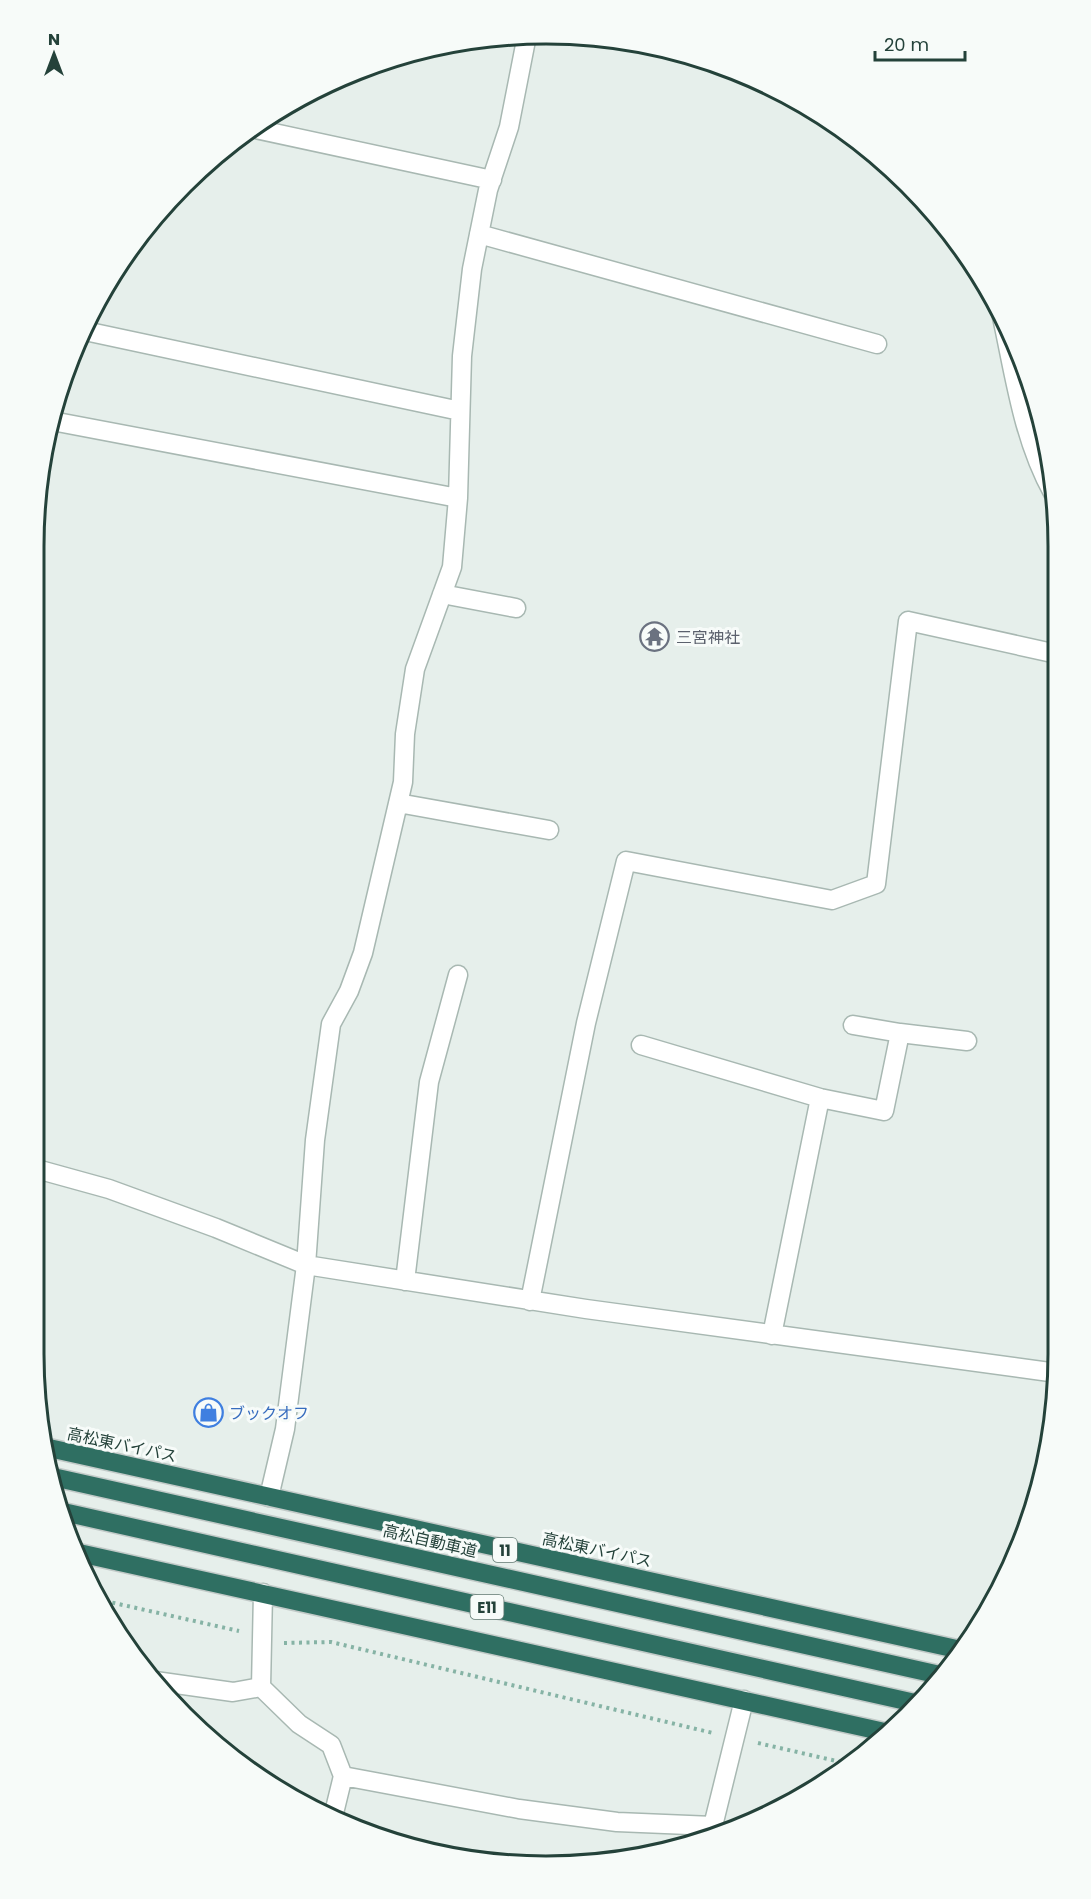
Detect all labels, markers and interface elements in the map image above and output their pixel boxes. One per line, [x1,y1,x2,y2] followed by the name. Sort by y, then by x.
[24,24,84,84] north arrow
[875,24,965,62] scale bar
[48,28,60,51] text: N
[884,32,929,57] text: 20 m
[639,621,671,653] temple icon: 三宮神社
[676,626,740,649] place label: 三宮神社
[192,1397,224,1429] shop icon: ブックオフ
[229,1402,309,1425] place label: ブックオフ
[65,1422,179,1468] street label: 高松東バイパス
[381,1519,479,1563] street label: 高松自動車道
[540,1527,654,1573] street label: 高松東バイパス
[493,1538,517,1562] road number: 11
[470,1595,504,1619] road number: E11

